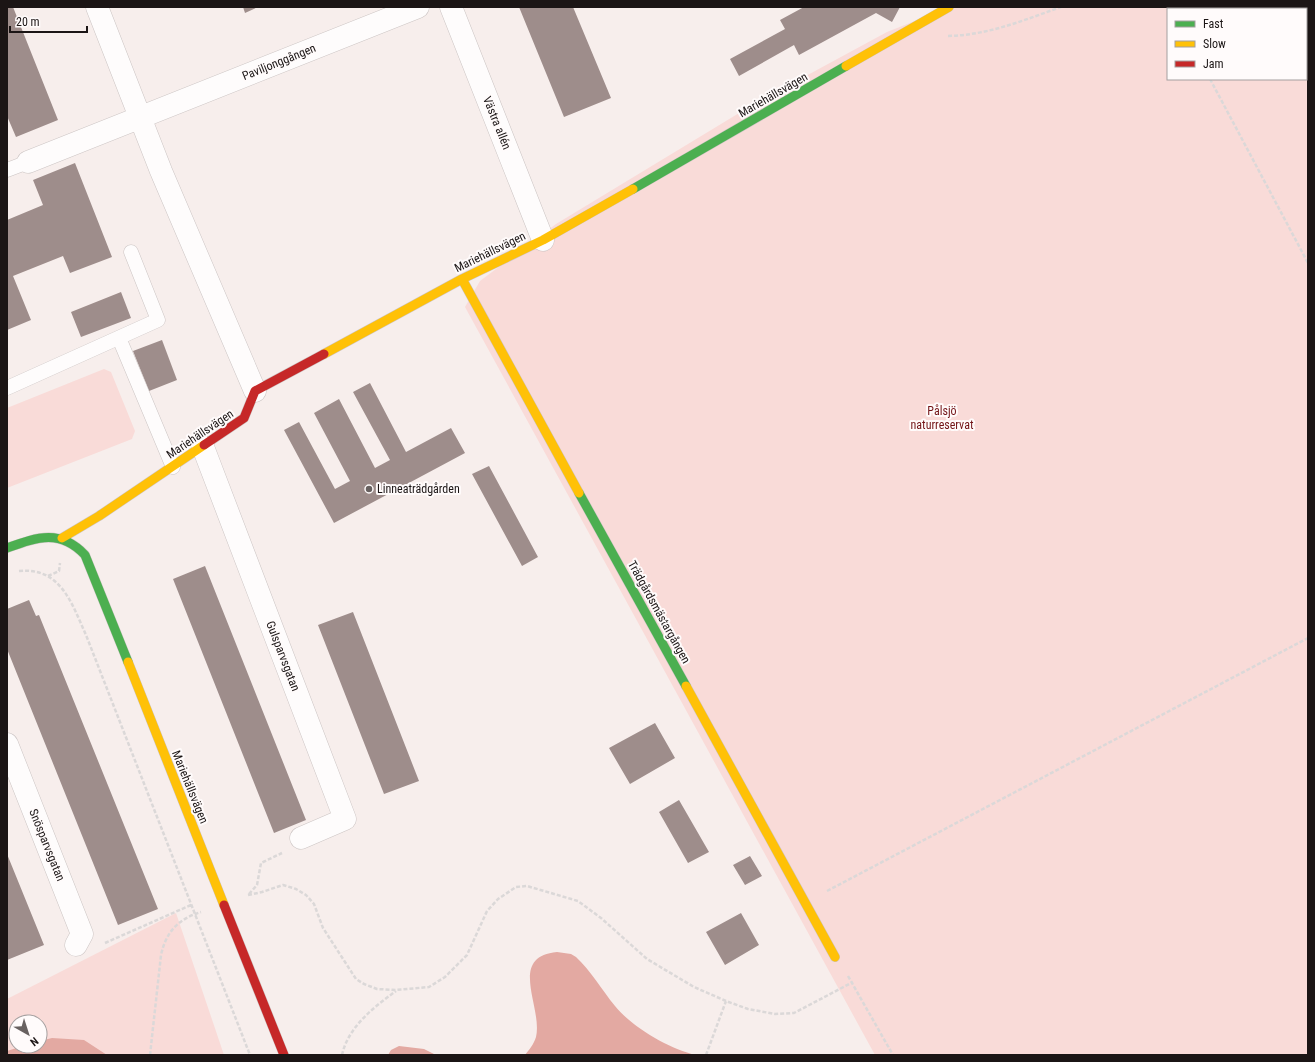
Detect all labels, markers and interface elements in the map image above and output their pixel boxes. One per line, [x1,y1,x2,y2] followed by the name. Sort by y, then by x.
[10,8,87,34] scale bar
[1167,8,1307,80] legend
[16,15,40,29] text: 20 m
[1203,17,1224,31] text: Fast
[1203,37,1226,51] text: Slow
[240,41,318,83] street label: Paviljonggången
[1203,57,1224,71] text: Jam
[736,69,810,120] street label: Mariehällsvägen
[480,94,514,152] street label: Västra allén
[452,229,528,275] street label: Mariehällsvägen
[911,404,974,432] park label: Pålsjö naturreservat
[164,406,236,461] street label: Mariehällsvägen
[377,482,460,496] place label: Linneaträdgården
[364,484,374,494] marker: Linneaträdgården
[625,558,693,666] street label: Trädgårdsmästargången
[263,619,303,693] street label: Gulsparvsgatan
[169,748,211,826] street label: Mariehällsvägen
[26,807,68,883] street label: Snösparvsgatan
[8,1014,48,1054] north arrow
[27,1034,41,1049] text: N

